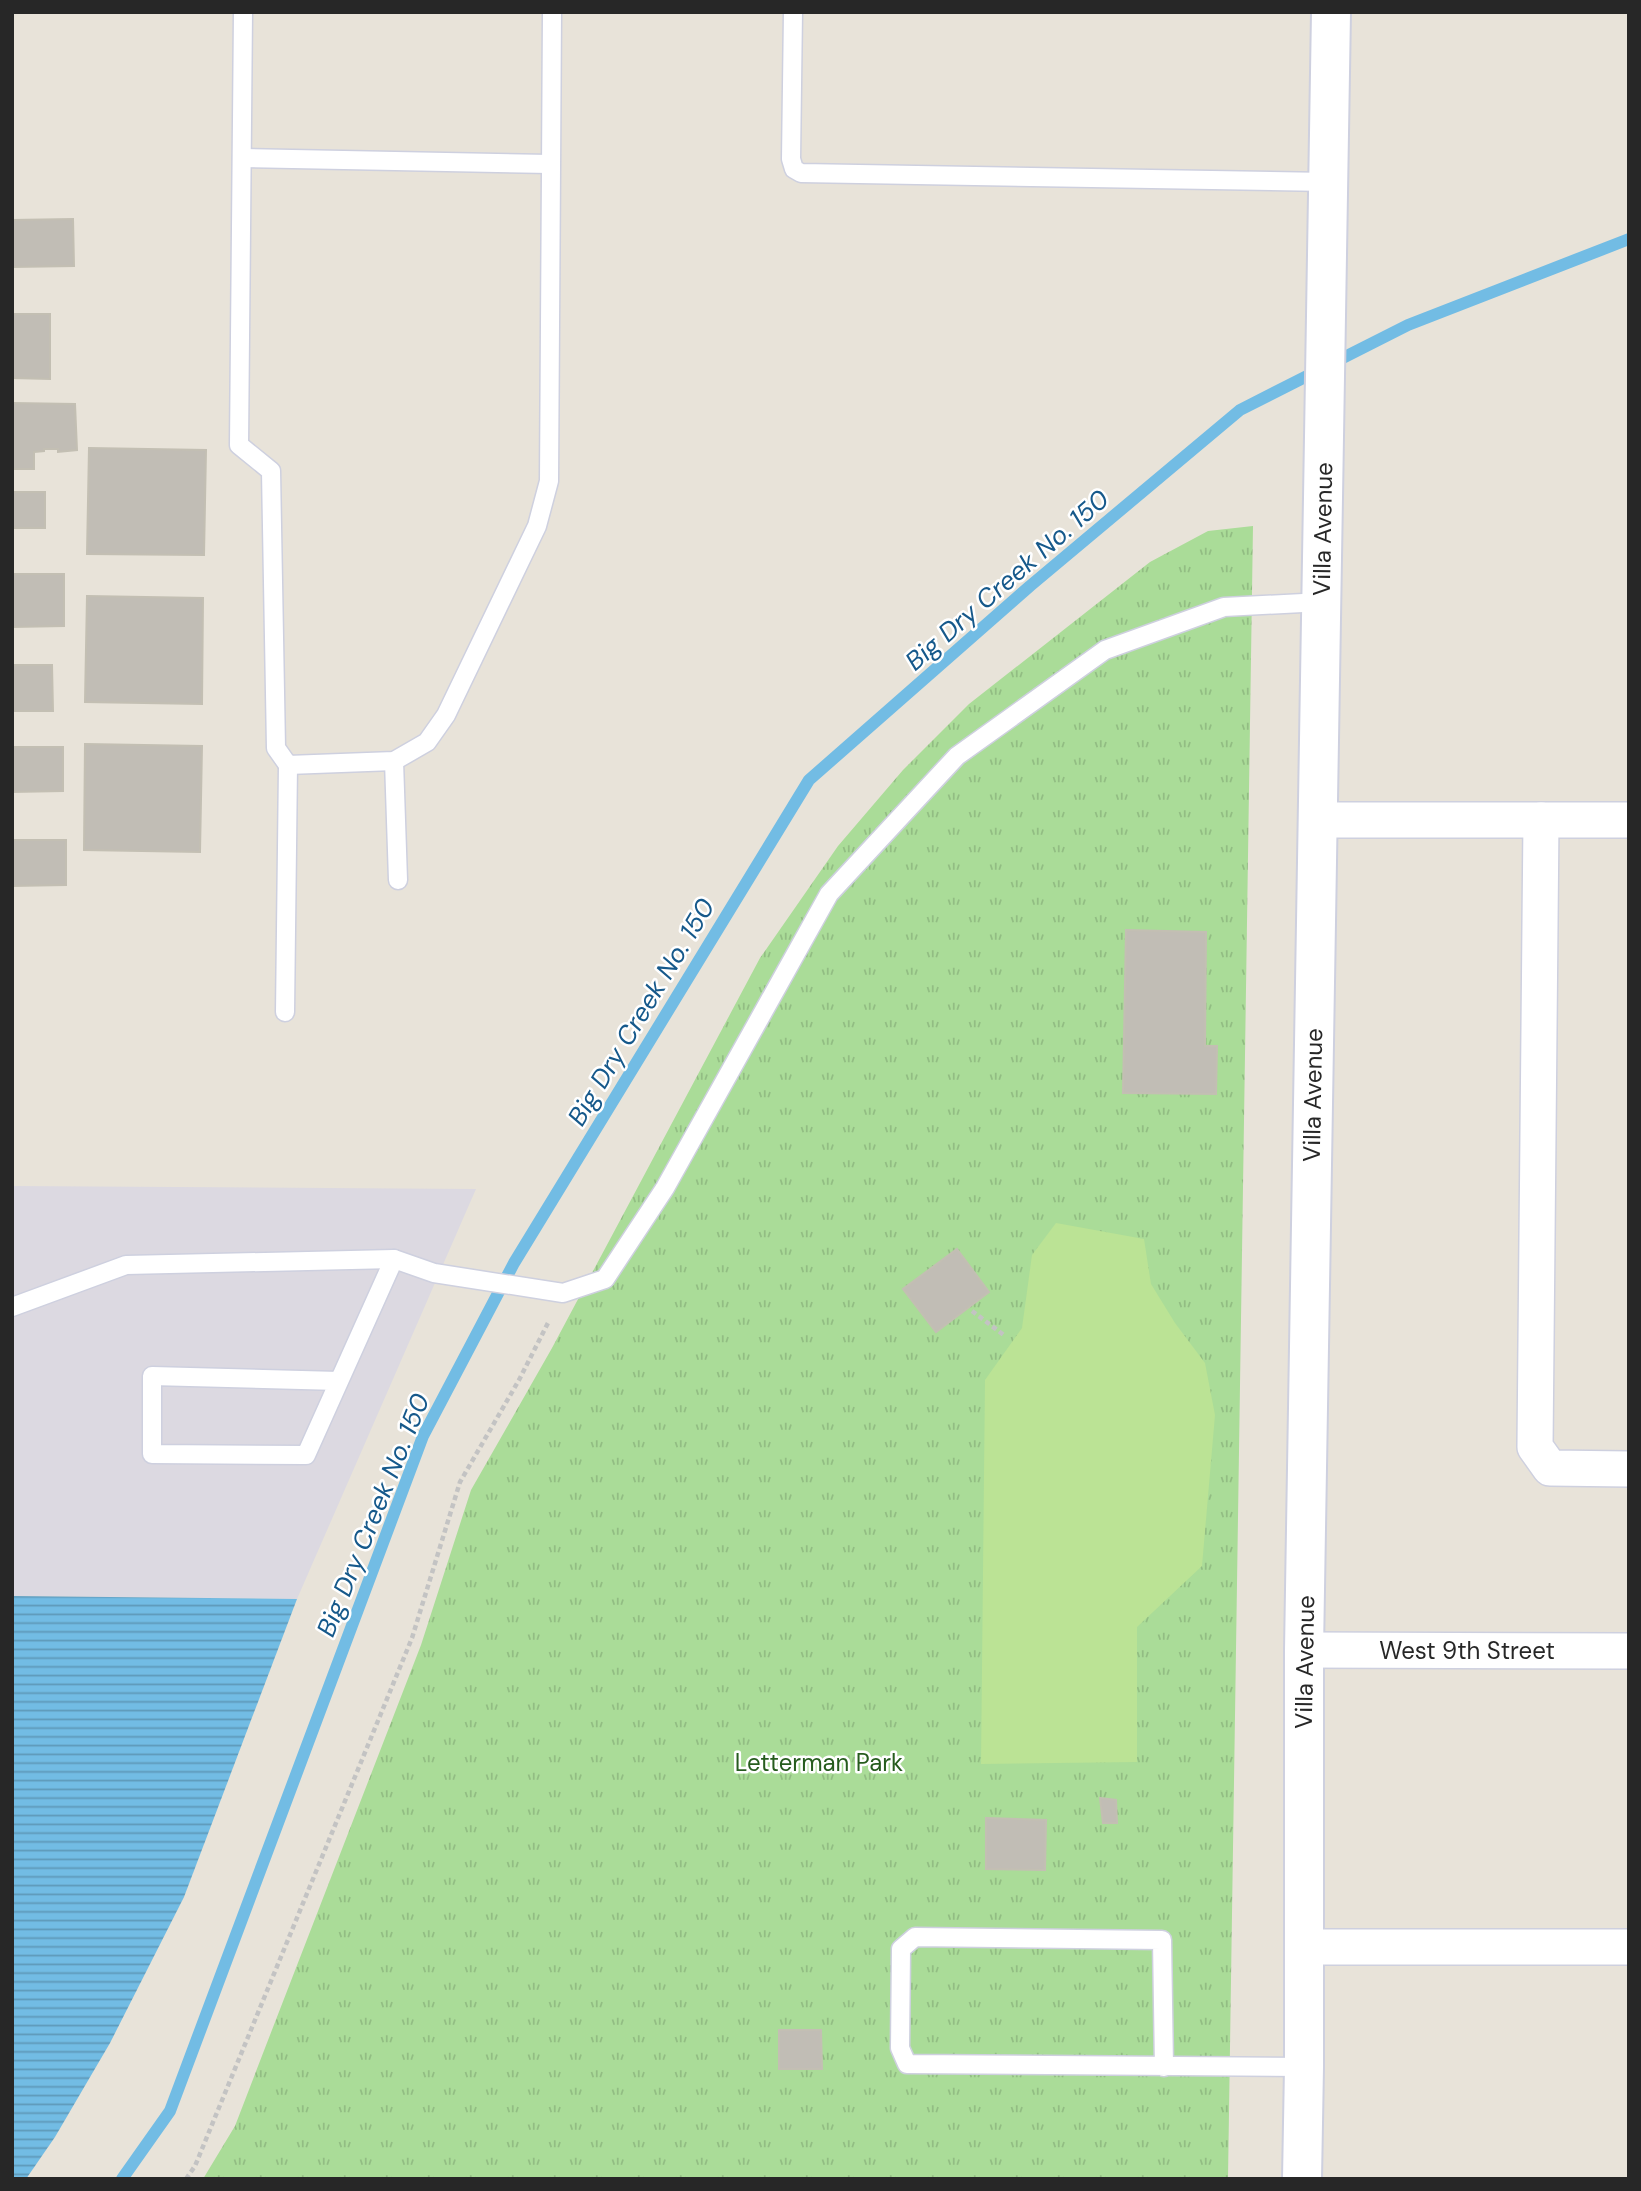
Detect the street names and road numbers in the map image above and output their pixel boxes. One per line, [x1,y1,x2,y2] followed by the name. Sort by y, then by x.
[1306,462,1339,596] street label: Villa Avenue
[1296,1028,1329,1162] street label: Villa Avenue
[1288,1595,1321,1729] street label: Villa Avenue
[1379,1635,1555,1666] street label: West 9th Street

